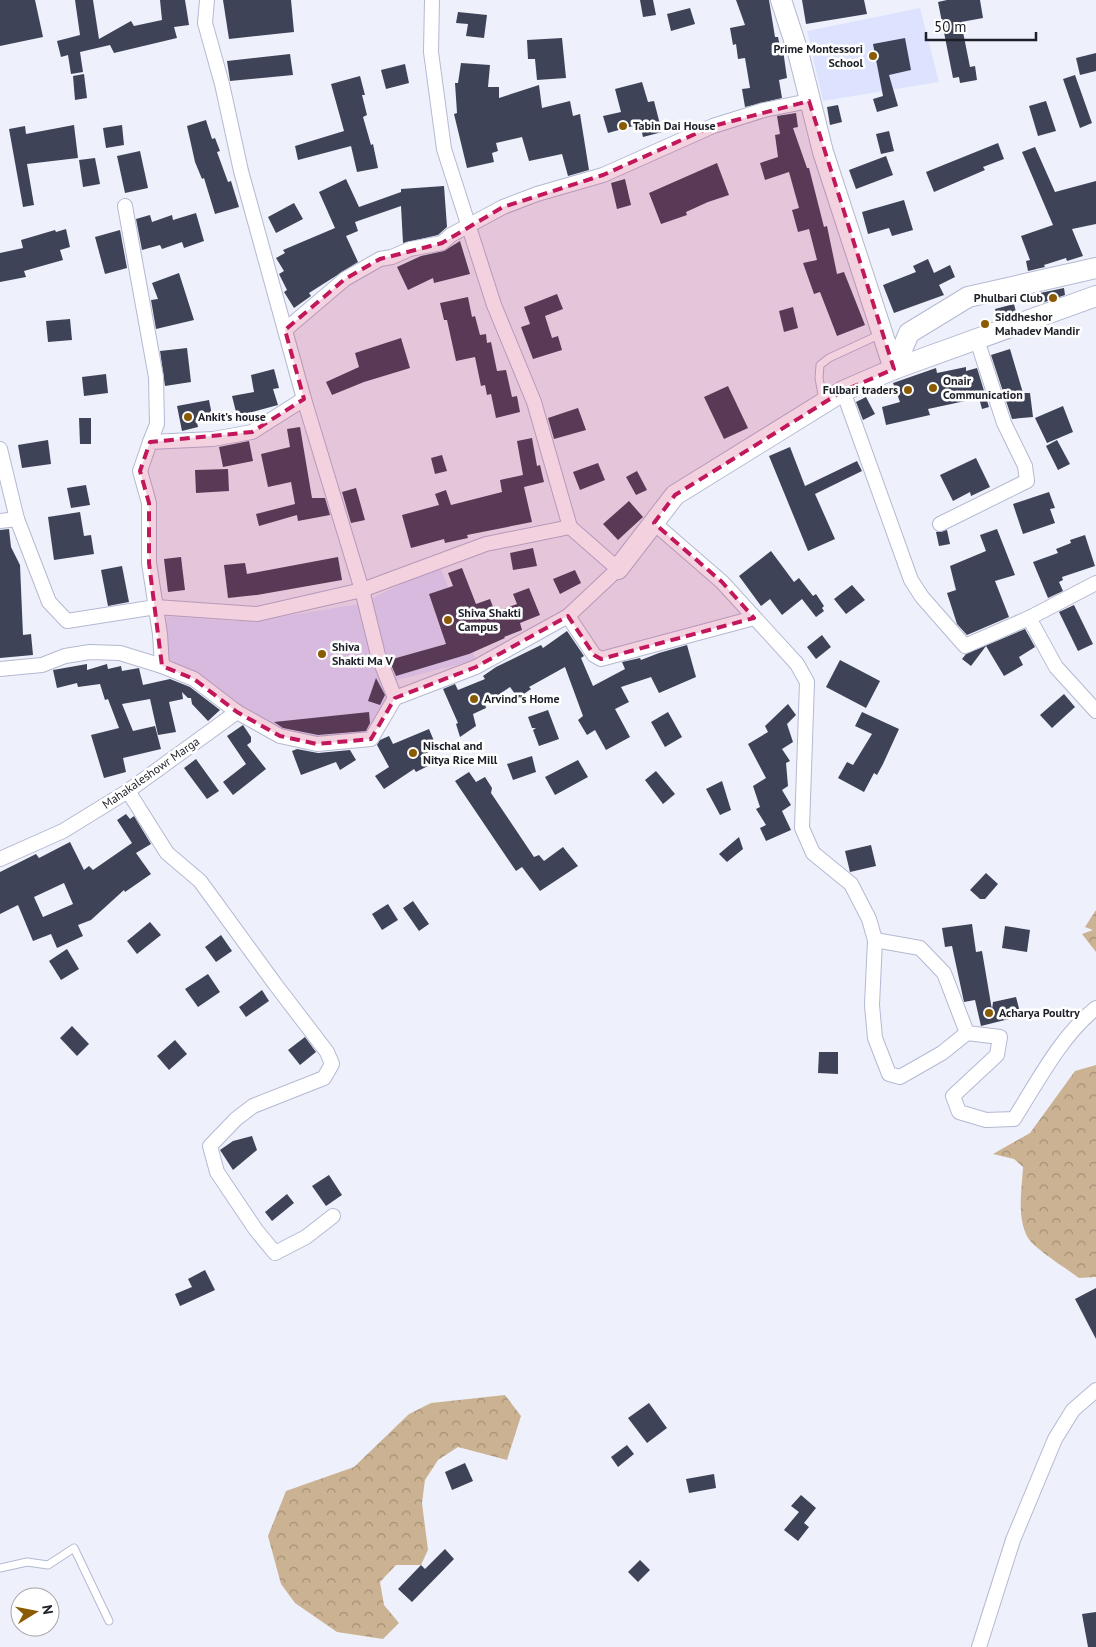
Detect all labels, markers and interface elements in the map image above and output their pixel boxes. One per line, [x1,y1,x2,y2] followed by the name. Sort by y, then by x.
[926,10,1036,42] scale bar
[934,17,967,36] text: 50 m
[773,41,863,70] place label: Prime Montessori School
[867,50,879,62] marker: Prime Montessori School
[633,118,716,133] place label: Tabin Dai House
[617,120,629,132] marker: Tabin Dai House
[974,290,1044,305] place label: Phulbari Club
[1047,292,1059,304] marker: Phulbari Club
[995,309,1081,338] place label: Siddheshor Mahadev Mandir
[979,318,991,330] marker: Siddheshor Mahadev Mandir
[943,373,1023,402] place label: Onair Communication
[823,382,898,397] place label: Fulbari traders
[927,382,939,394] marker: Onair Communication
[902,384,914,396] marker: Fulbari traders
[198,409,266,424] place label: Ankit's house
[182,411,194,423] marker: Ankit's house
[458,605,521,634] place label: Shiva Shakti Campus
[442,614,454,626] marker: Shiva Shakti Campus
[332,639,393,668] place label: Shiva Shakti Ma V
[316,648,328,660] marker: Shiva Shakti Ma V
[484,691,560,706] place label: Arvind"s Home
[468,693,480,705] marker: Arvind"s Home
[99,733,202,812] street label: Mahakaleshowr Marga
[423,738,498,767] place label: Nischal and Nitya Rice Mill
[407,747,419,759] marker: Nischal and Nitya Rice Mill
[999,1005,1080,1020] place label: Acharya Poultry
[983,1007,995,1019] marker: Acharya Poultry
[10,1587,60,1637] north arrow
[38,1604,57,1616] text: N

